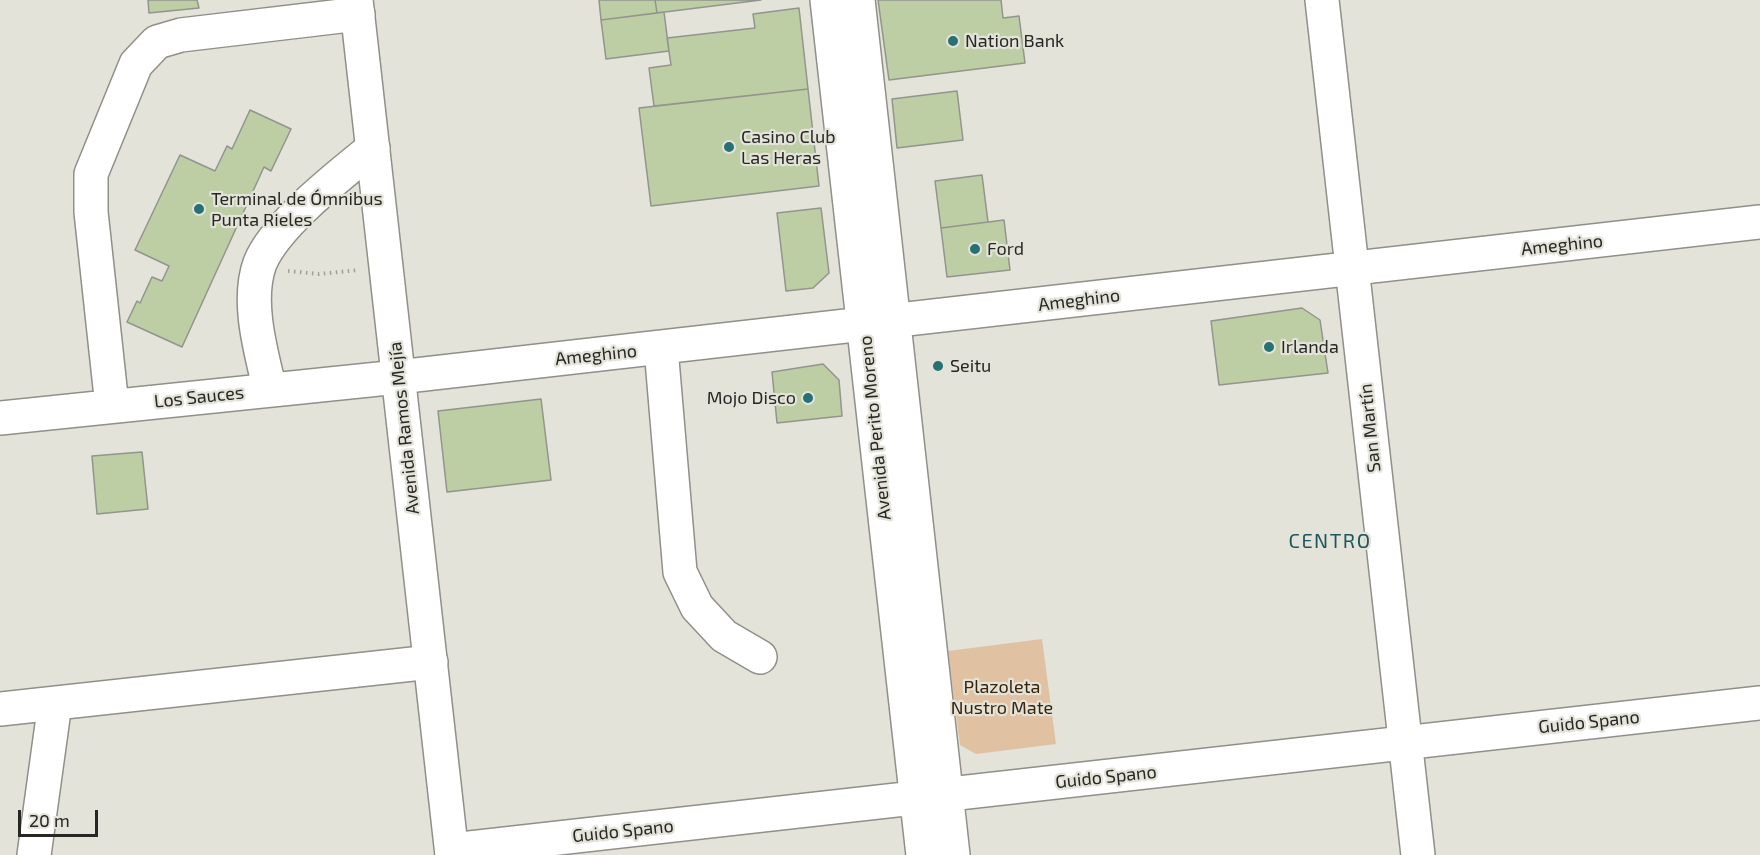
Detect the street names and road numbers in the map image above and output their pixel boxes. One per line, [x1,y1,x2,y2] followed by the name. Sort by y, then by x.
[1520,230,1604,260] street label: Ameghino
[1037,284,1121,316] street label: Ameghino
[855,335,895,521] street label: Avenida Perito Moreno
[554,340,638,370] street label: Ameghino
[384,341,424,515] street label: Avenida Ramos Mejía
[153,382,245,412] street label: Los Sauces
[1355,383,1385,473] street label: San Martín
[1537,706,1641,738] street label: Guido Spano
[1054,761,1158,793] street label: Guido Spano
[571,815,675,847] street label: Guido Spano

